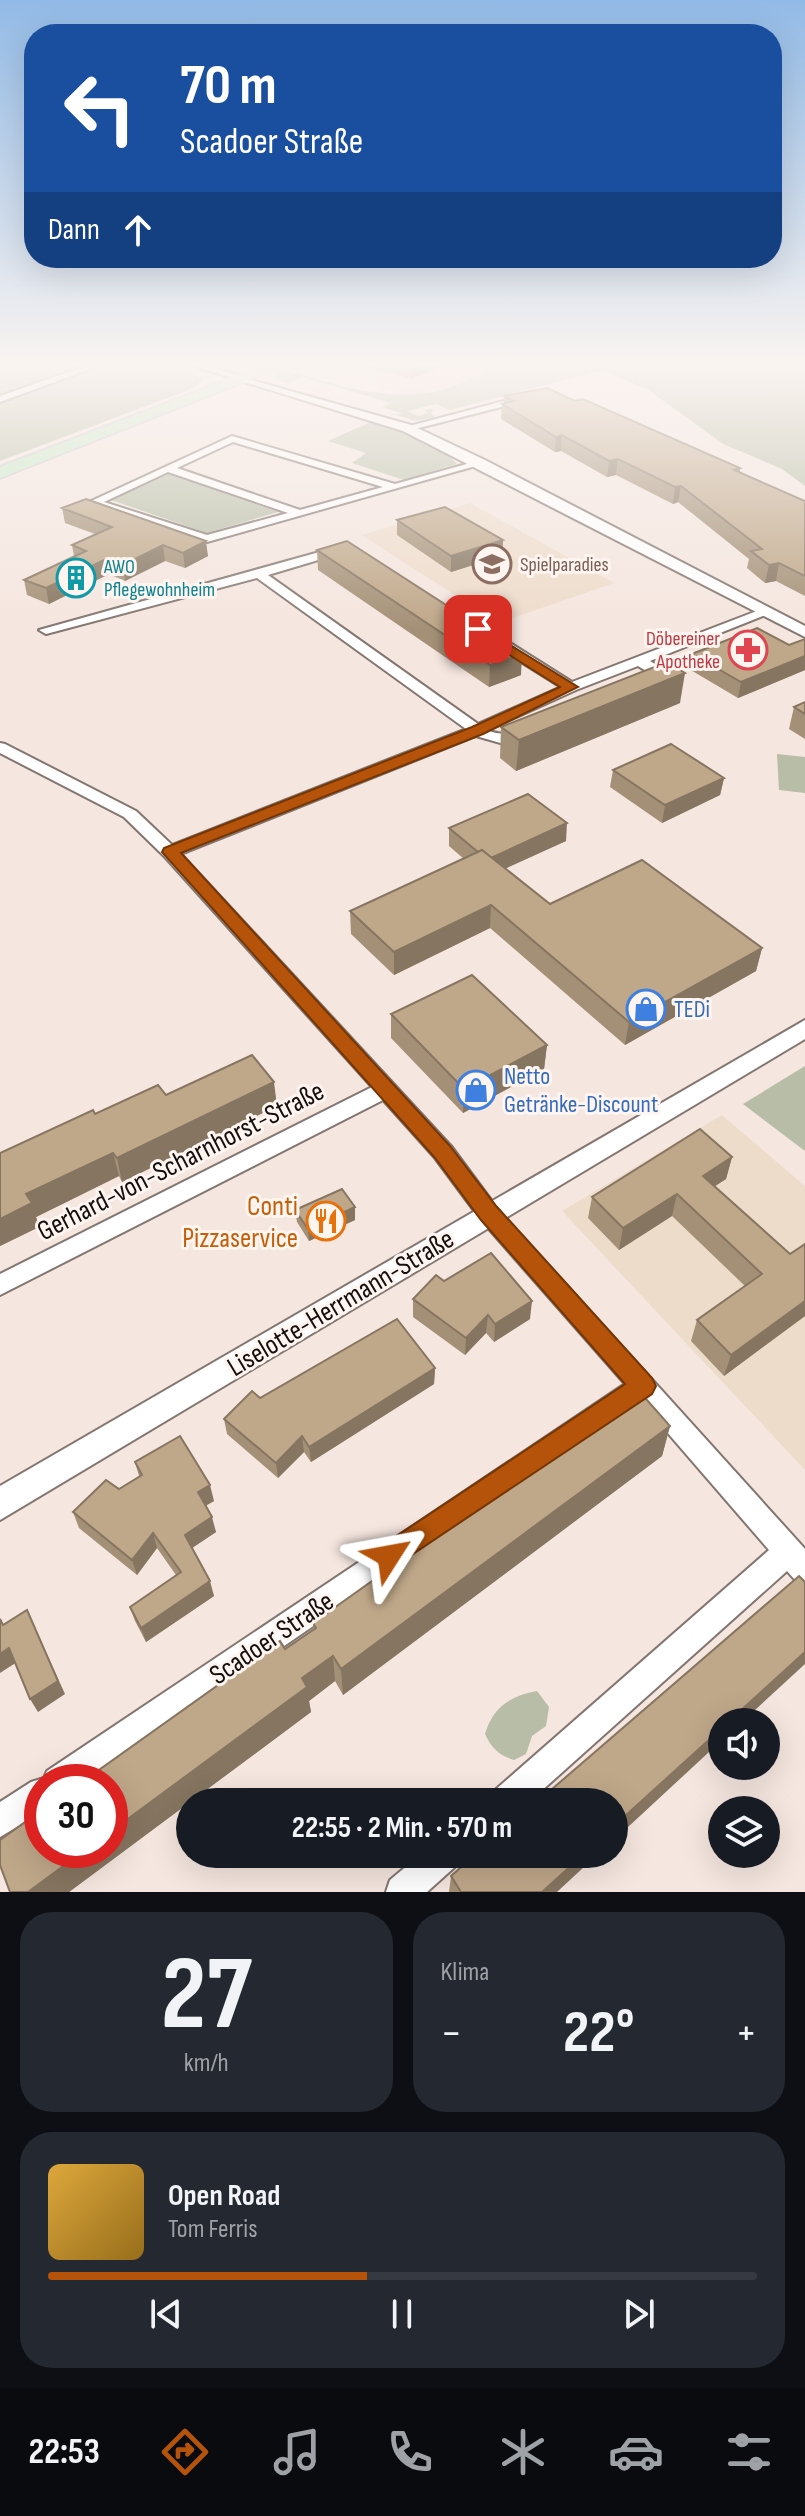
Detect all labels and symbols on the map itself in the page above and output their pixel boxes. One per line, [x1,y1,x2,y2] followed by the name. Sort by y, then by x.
[471,543,513,585] school or university icon: Spielparadies
[520,553,609,577] place label: Spielparadies
[103,555,215,602] place label: AWO Pflegewohnheim
[55,557,97,599] building icon: AWO Pflegewohnheim
[444,595,512,663] pin
[646,627,720,674] place label: Döbereiner Apotheke
[727,629,769,671] pharmacy icon: Döbereiner Apotheke
[625,988,667,1030] shop icon: TEDi
[674,995,710,1024] place label: TEDi
[504,1062,658,1119] place label: Netto Getränke-Discount
[455,1069,497,1111] shop icon: Netto Getränke-Discount
[32,1075,330,1248] street label: Gerhard-von-Scharnhorst-Straße
[182,1190,298,1255] place label: Conti Pizzaservice
[305,1200,347,1242] restaurant icon: Conti Pizzaservice
[222,1223,460,1384] street label: Liselotte-Herrmann-Straße
[347,1514,431,1598] position arrow
[204,1585,340,1692] street label: Scadoer Straße
[24,1764,128,1868] speed limit sign: 30

